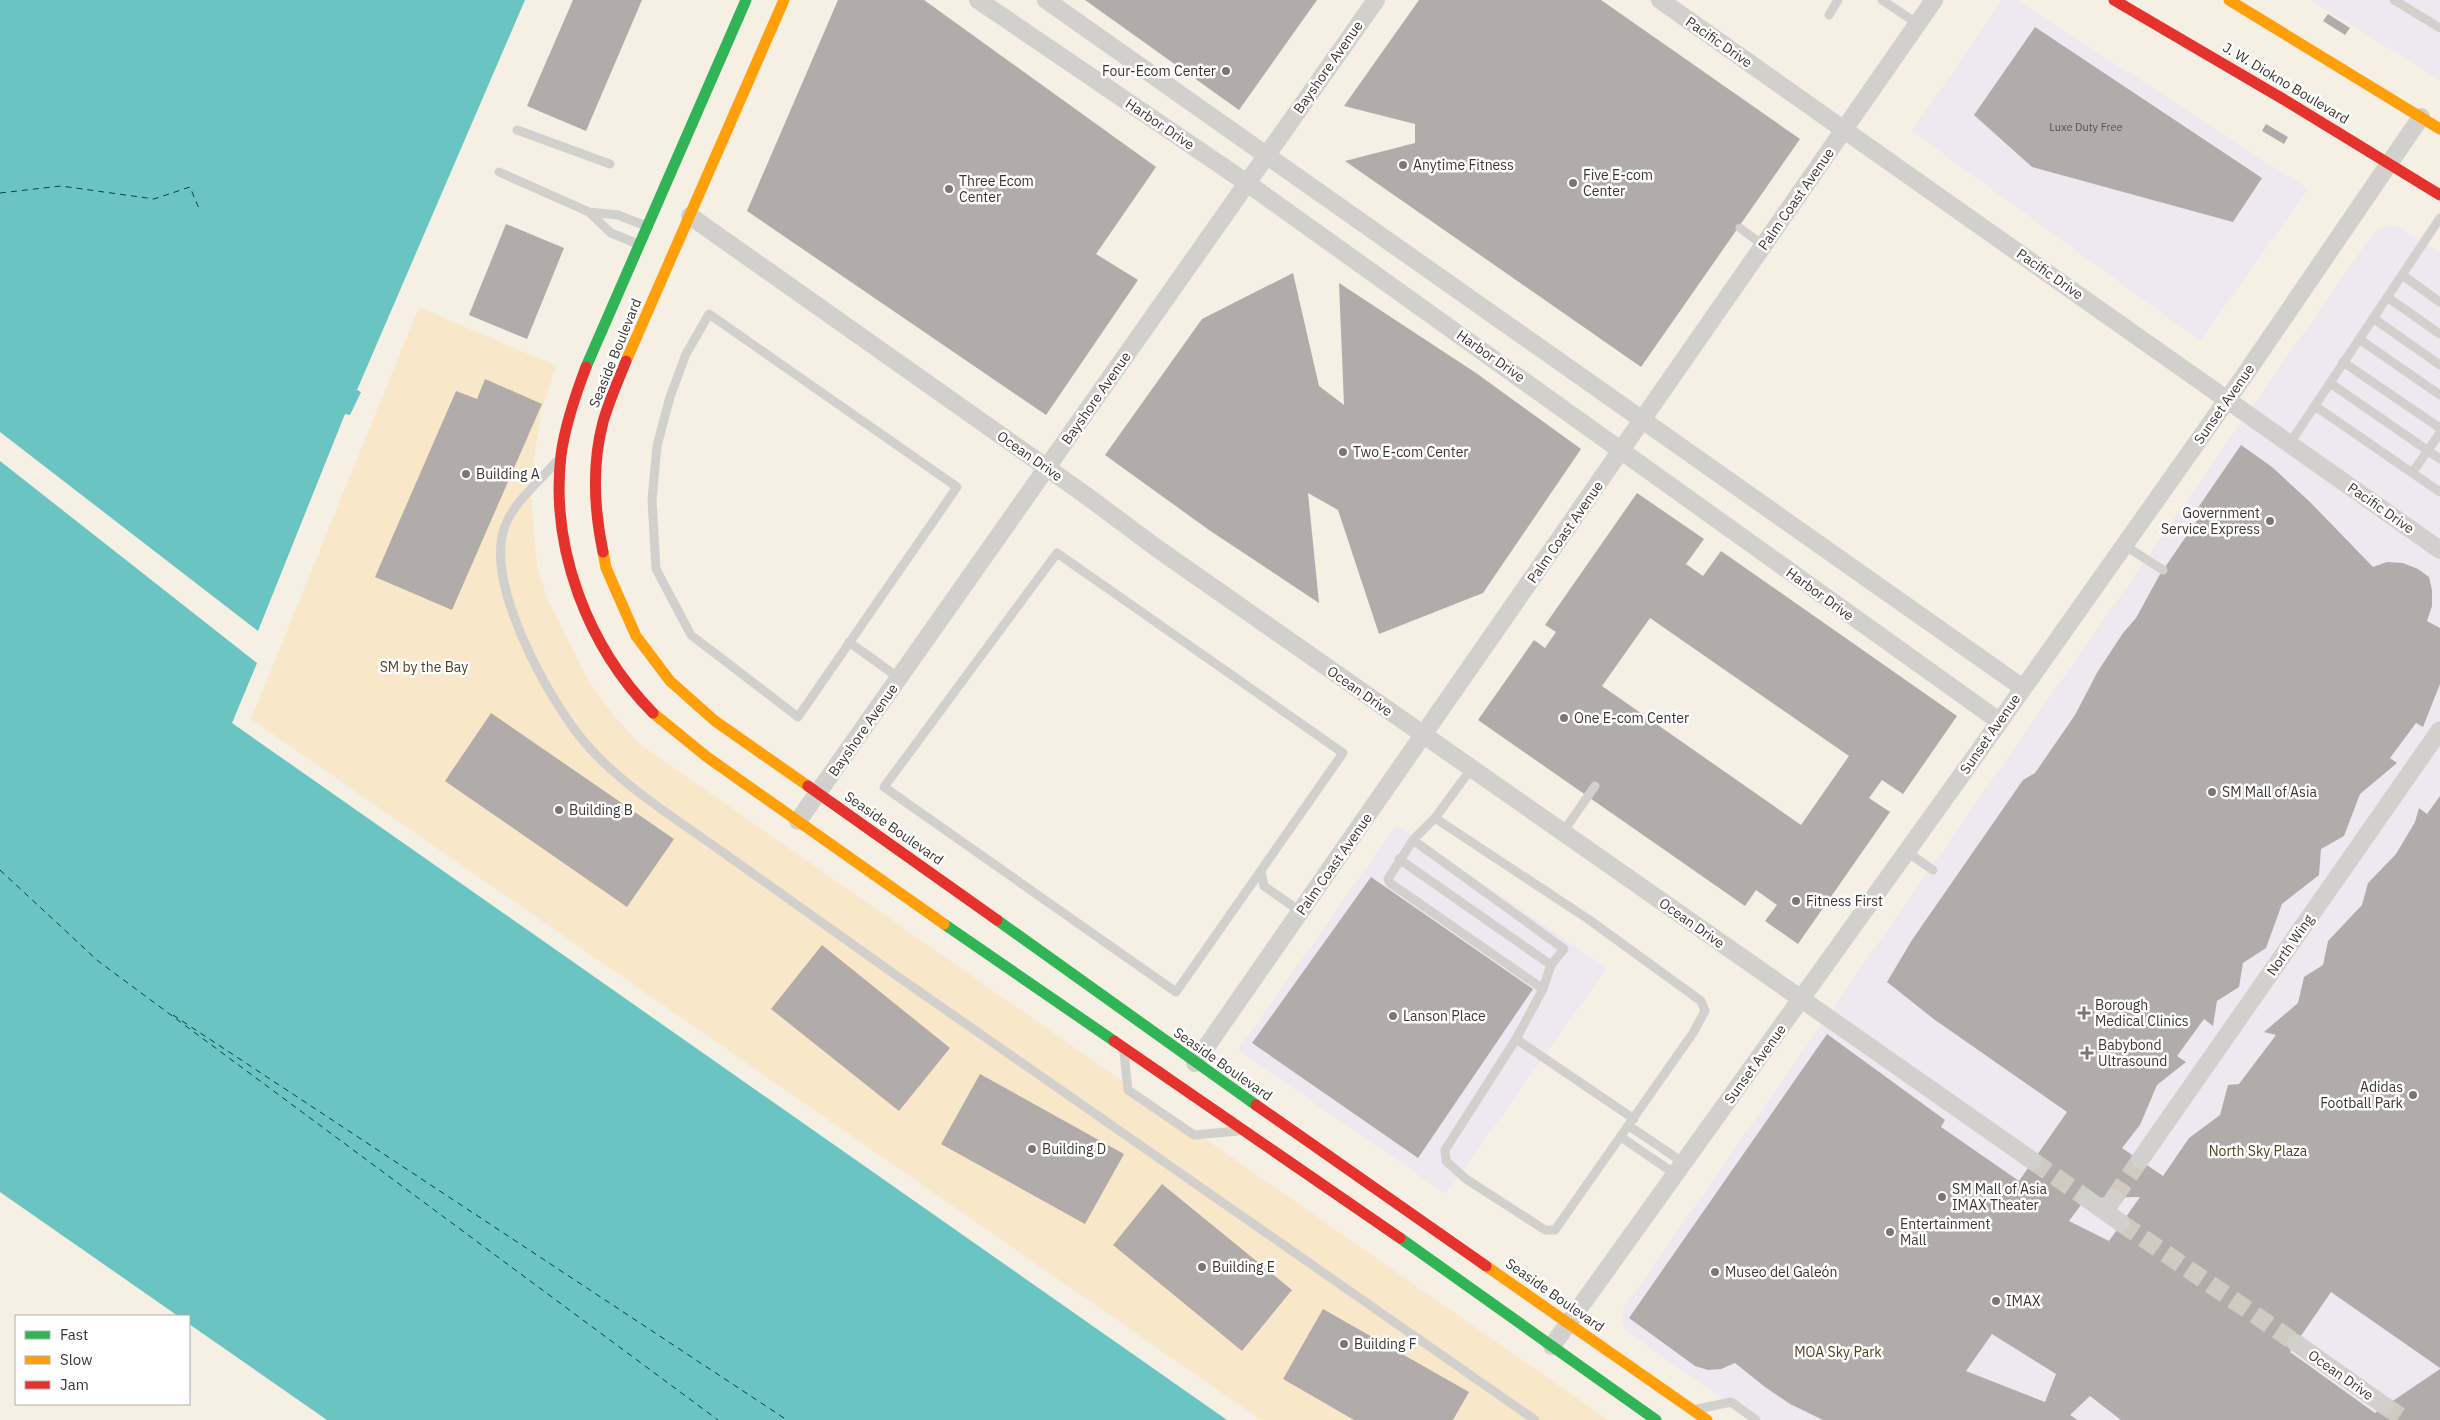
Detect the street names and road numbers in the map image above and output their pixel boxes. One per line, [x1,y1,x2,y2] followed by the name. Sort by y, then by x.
[1682,13,1756,72] street label: Pacific Drive
[1289,17,1367,117] street label: Bayshore Avenue
[2220,38,2352,128] street label: J. W. Diokno Boulevard
[1122,94,1198,154] street label: Harbor Drive
[1754,144,1838,254] street label: Palm Coast Avenue
[2013,245,2087,304] street label: Pacific Drive
[585,296,645,410] street label: Seaside Boulevard
[1453,326,1529,386] street label: Harbor Drive
[1057,348,1135,448] street label: Bayshore Avenue
[2190,360,2258,447] street label: Sunset Avenue
[994,427,1066,485] street label: Ocean Drive
[1523,477,1607,587] street label: Palm Coast Avenue
[2344,479,2418,538] street label: Pacific Drive
[1783,563,1858,625] street label: Harbor Drive
[1324,662,1396,720] street label: Ocean Drive
[824,680,902,780] street label: Bayshore Avenue
[1956,690,2024,777] street label: Sunset Avenue
[841,787,947,869] street label: Seaside Boulevard
[1292,809,1376,919] street label: Palm Coast Avenue
[1656,894,1728,952] street label: Ocean Drive
[2262,910,2318,979] street label: North Wing
[1720,1021,1790,1107] street label: Sunset Avenue
[1170,1023,1276,1105] street label: Seaside Boulevard
[1502,1254,1608,1336] street label: Seaside Boulevard
[2305,1346,2377,1404] street label: Ocean Drive

